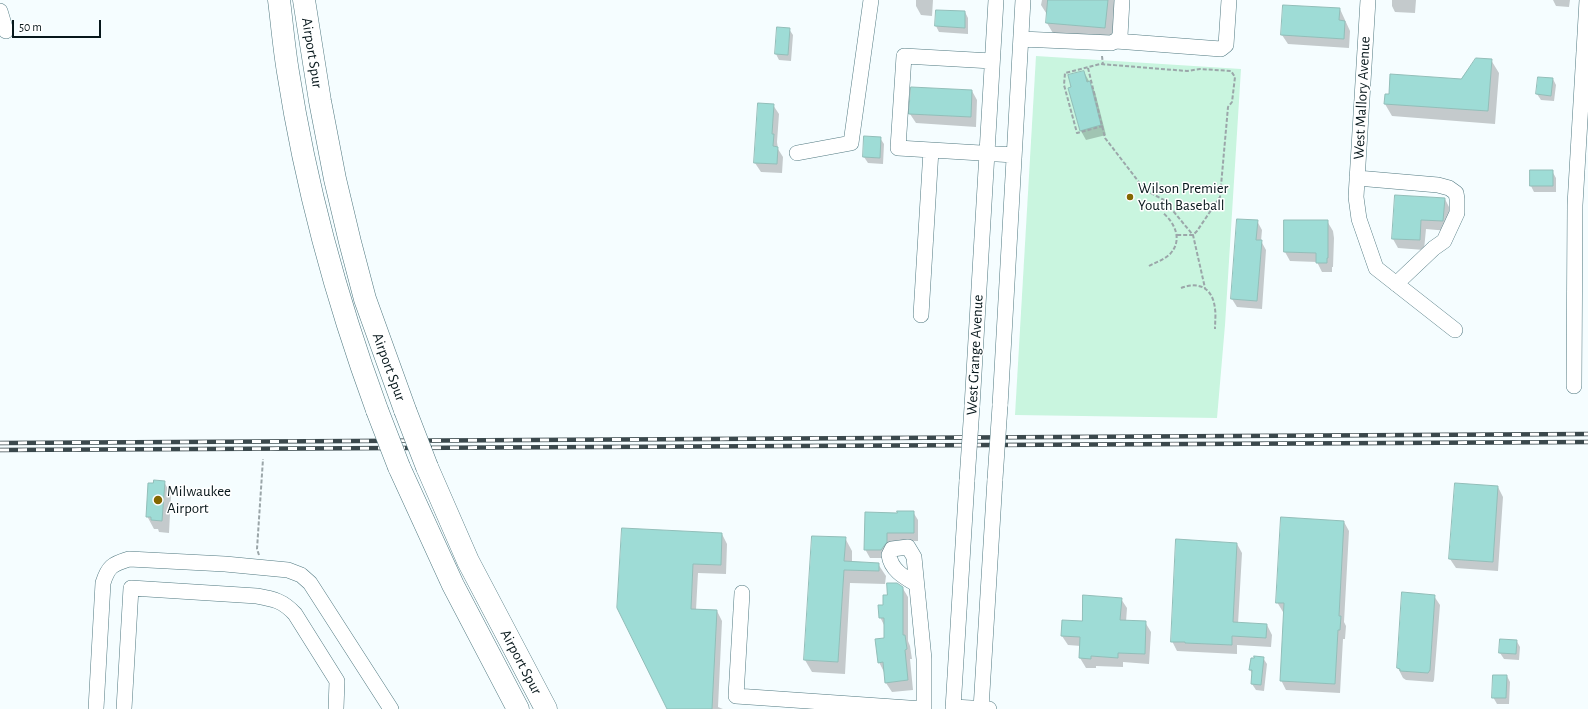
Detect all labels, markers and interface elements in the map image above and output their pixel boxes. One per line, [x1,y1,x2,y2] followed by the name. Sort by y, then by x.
[14,12,103,38] scale bar
[298,16,326,90] street label: Airport Spur
[19,21,42,33] text: 50 m
[1350,36,1374,160] street label: West Mallory Avenue
[1138,179,1228,214] place label: Wilson Premier Youth Baseball
[1125,192,1135,202] marker: Wilson Premier Youth Baseball
[963,294,987,416] street label: West Grange Avenue
[368,330,410,404] street label: Airport Spur
[167,482,231,517] place label: Milwaukee Airport
[152,494,164,506] marker: Milwaukee Airport
[496,626,546,698] street label: Airport Spur

